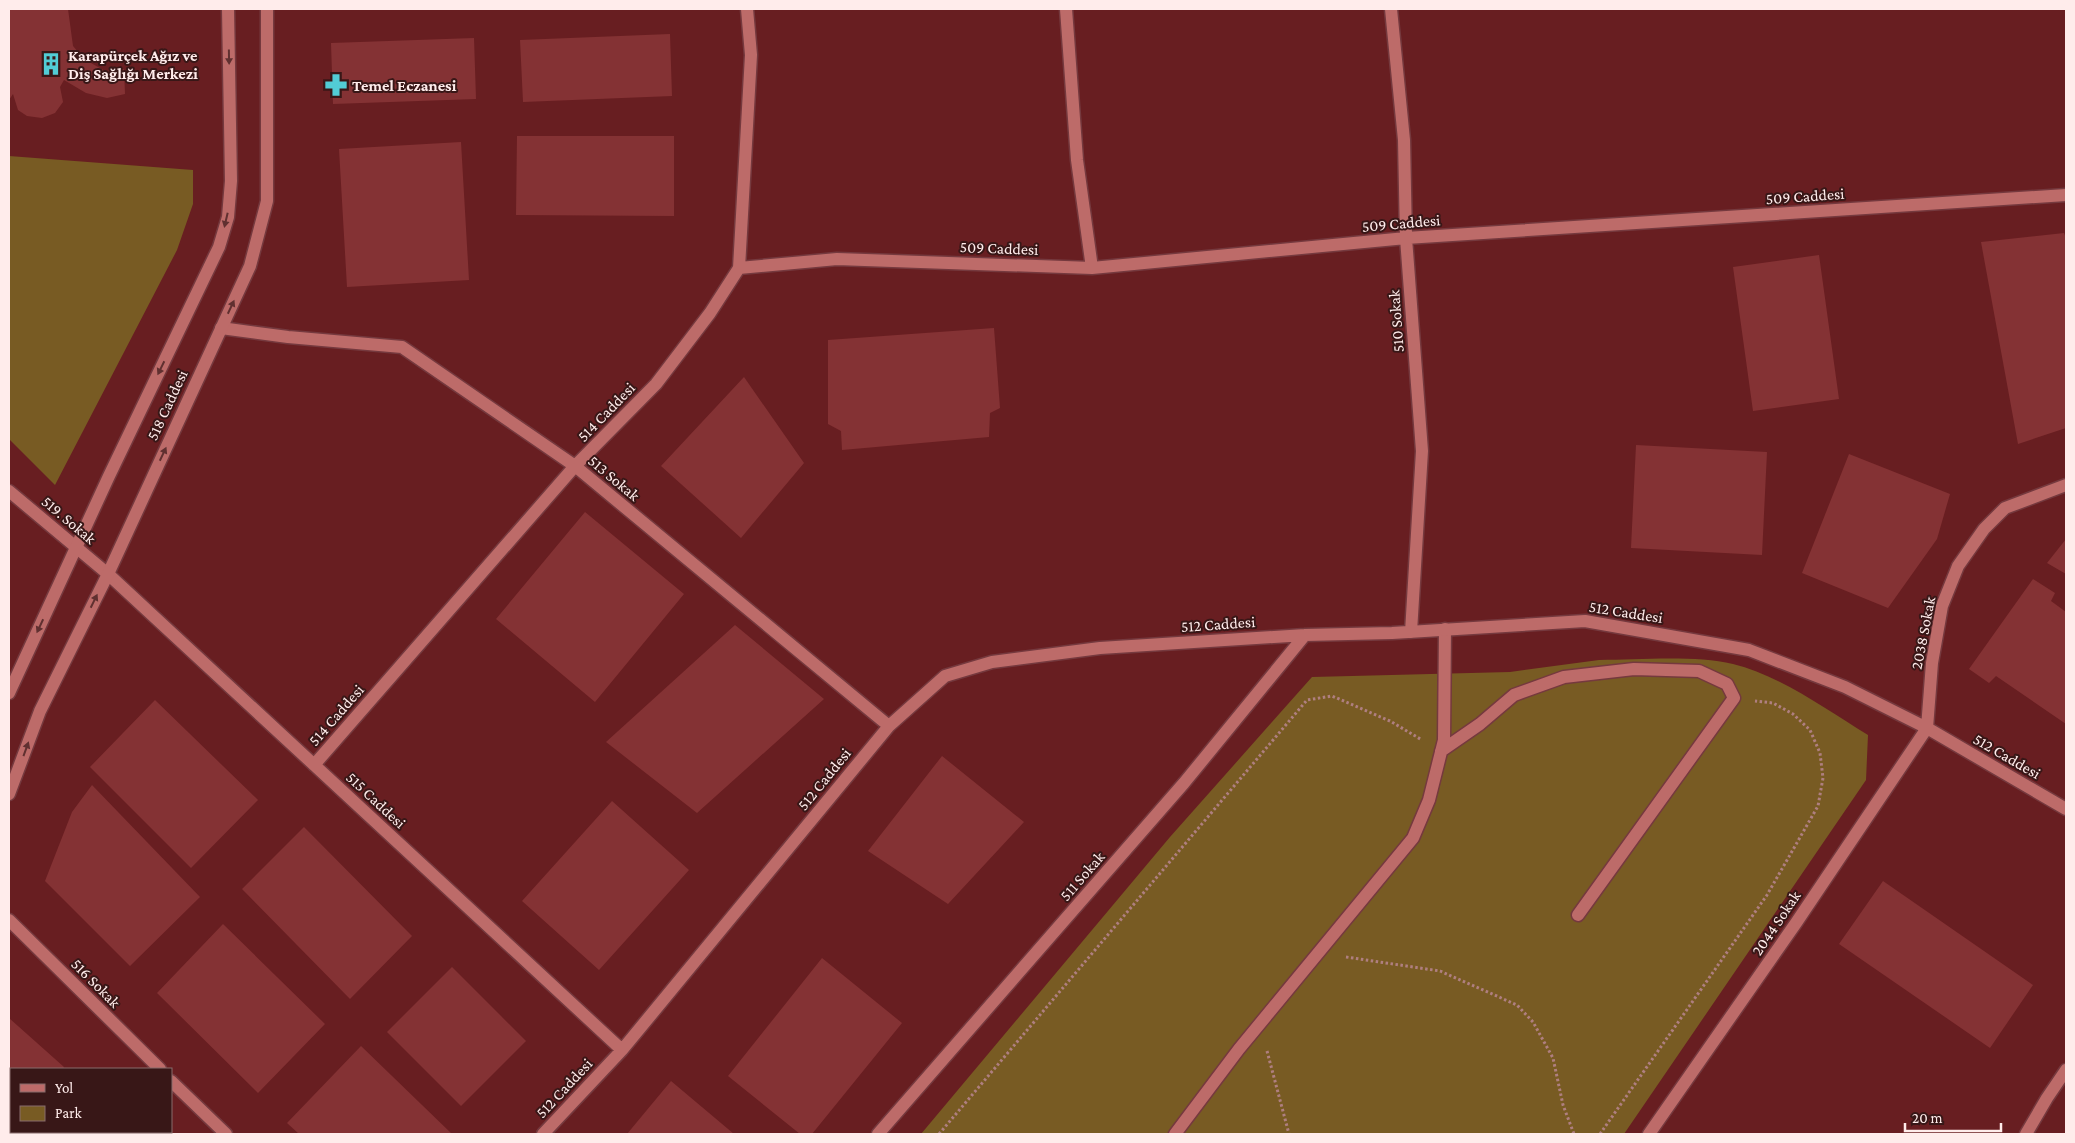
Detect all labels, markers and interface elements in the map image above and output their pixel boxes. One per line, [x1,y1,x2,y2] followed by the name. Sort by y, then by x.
[68,47,198,82] place label: Karapürçek Ağız ve Diş Sağlığı Merkezi
[225,50,233,66] one-way arrow
[38,51,64,77] building icon: Karapürçek Ağız ve Diş Sağlığı Merkezi
[323,72,349,98] pharmacy icon: Temel Eczanesi
[352,77,457,94] place label: Temel Eczanesi
[1765,185,1845,207] street label: 509 Caddesi
[1361,211,1441,235] street label: 509 Caddesi
[222,212,230,228] one-way arrow
[959,238,1039,258] street label: 509 Caddesi
[1385,289,1407,353] street label: 510 Sokak
[227,300,235,314] one-way arrow
[157,361,165,375] one-way arrow
[143,367,191,443] street label: 518 Caddesi
[574,379,638,445] street label: 514 Caddesi
[159,447,167,461] one-way arrow
[585,452,643,504] street label: 513 Sokak
[39,493,100,548] street label: 519. Sokak
[90,594,98,609] one-way arrow
[1908,595,1938,671] street label: 2038 Sokak
[1588,598,1664,626] street label: 512 Caddesi
[1180,613,1256,635] street label: 512 Caddesi
[35,619,43,633] one-way arrow
[305,681,367,749] street label: 514 Caddesi
[1970,730,2044,782] street label: 512 Caddesi
[22,741,30,756] one-way arrow
[794,745,854,813] street label: 512 Caddesi
[343,768,409,832] street label: 515 Caddesi
[1056,848,1108,904] street label: 511 Sokak
[1748,887,1804,958] street label: 2044 Sokak
[68,955,124,1011] street label: 516 Sokak
[532,1055,596,1121] street label: 512 Caddesi
[10,1068,172,1133] legend
[55,1080,73,1096] text: Yol
[1905,1100,2001,1132] scale bar
[55,1105,82,1121] text: Park
[1912,1110,1943,1126] text: 20 m

